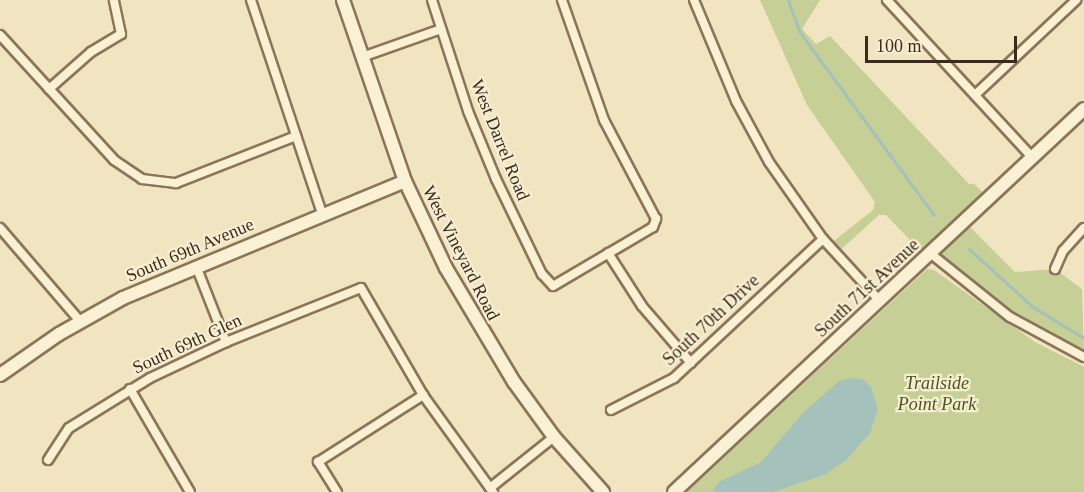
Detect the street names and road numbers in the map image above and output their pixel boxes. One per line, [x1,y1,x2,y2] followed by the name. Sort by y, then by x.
[466,76,534,204] street label: West Darrel Road
[418,182,504,324] street label: West Vineyard Road
[122,213,258,287] street label: South 69th Avenue
[810,234,924,342] street label: South 71st Avenue
[658,270,764,370] street label: South 70th Drive
[129,309,245,379] street label: South 69th Glen

